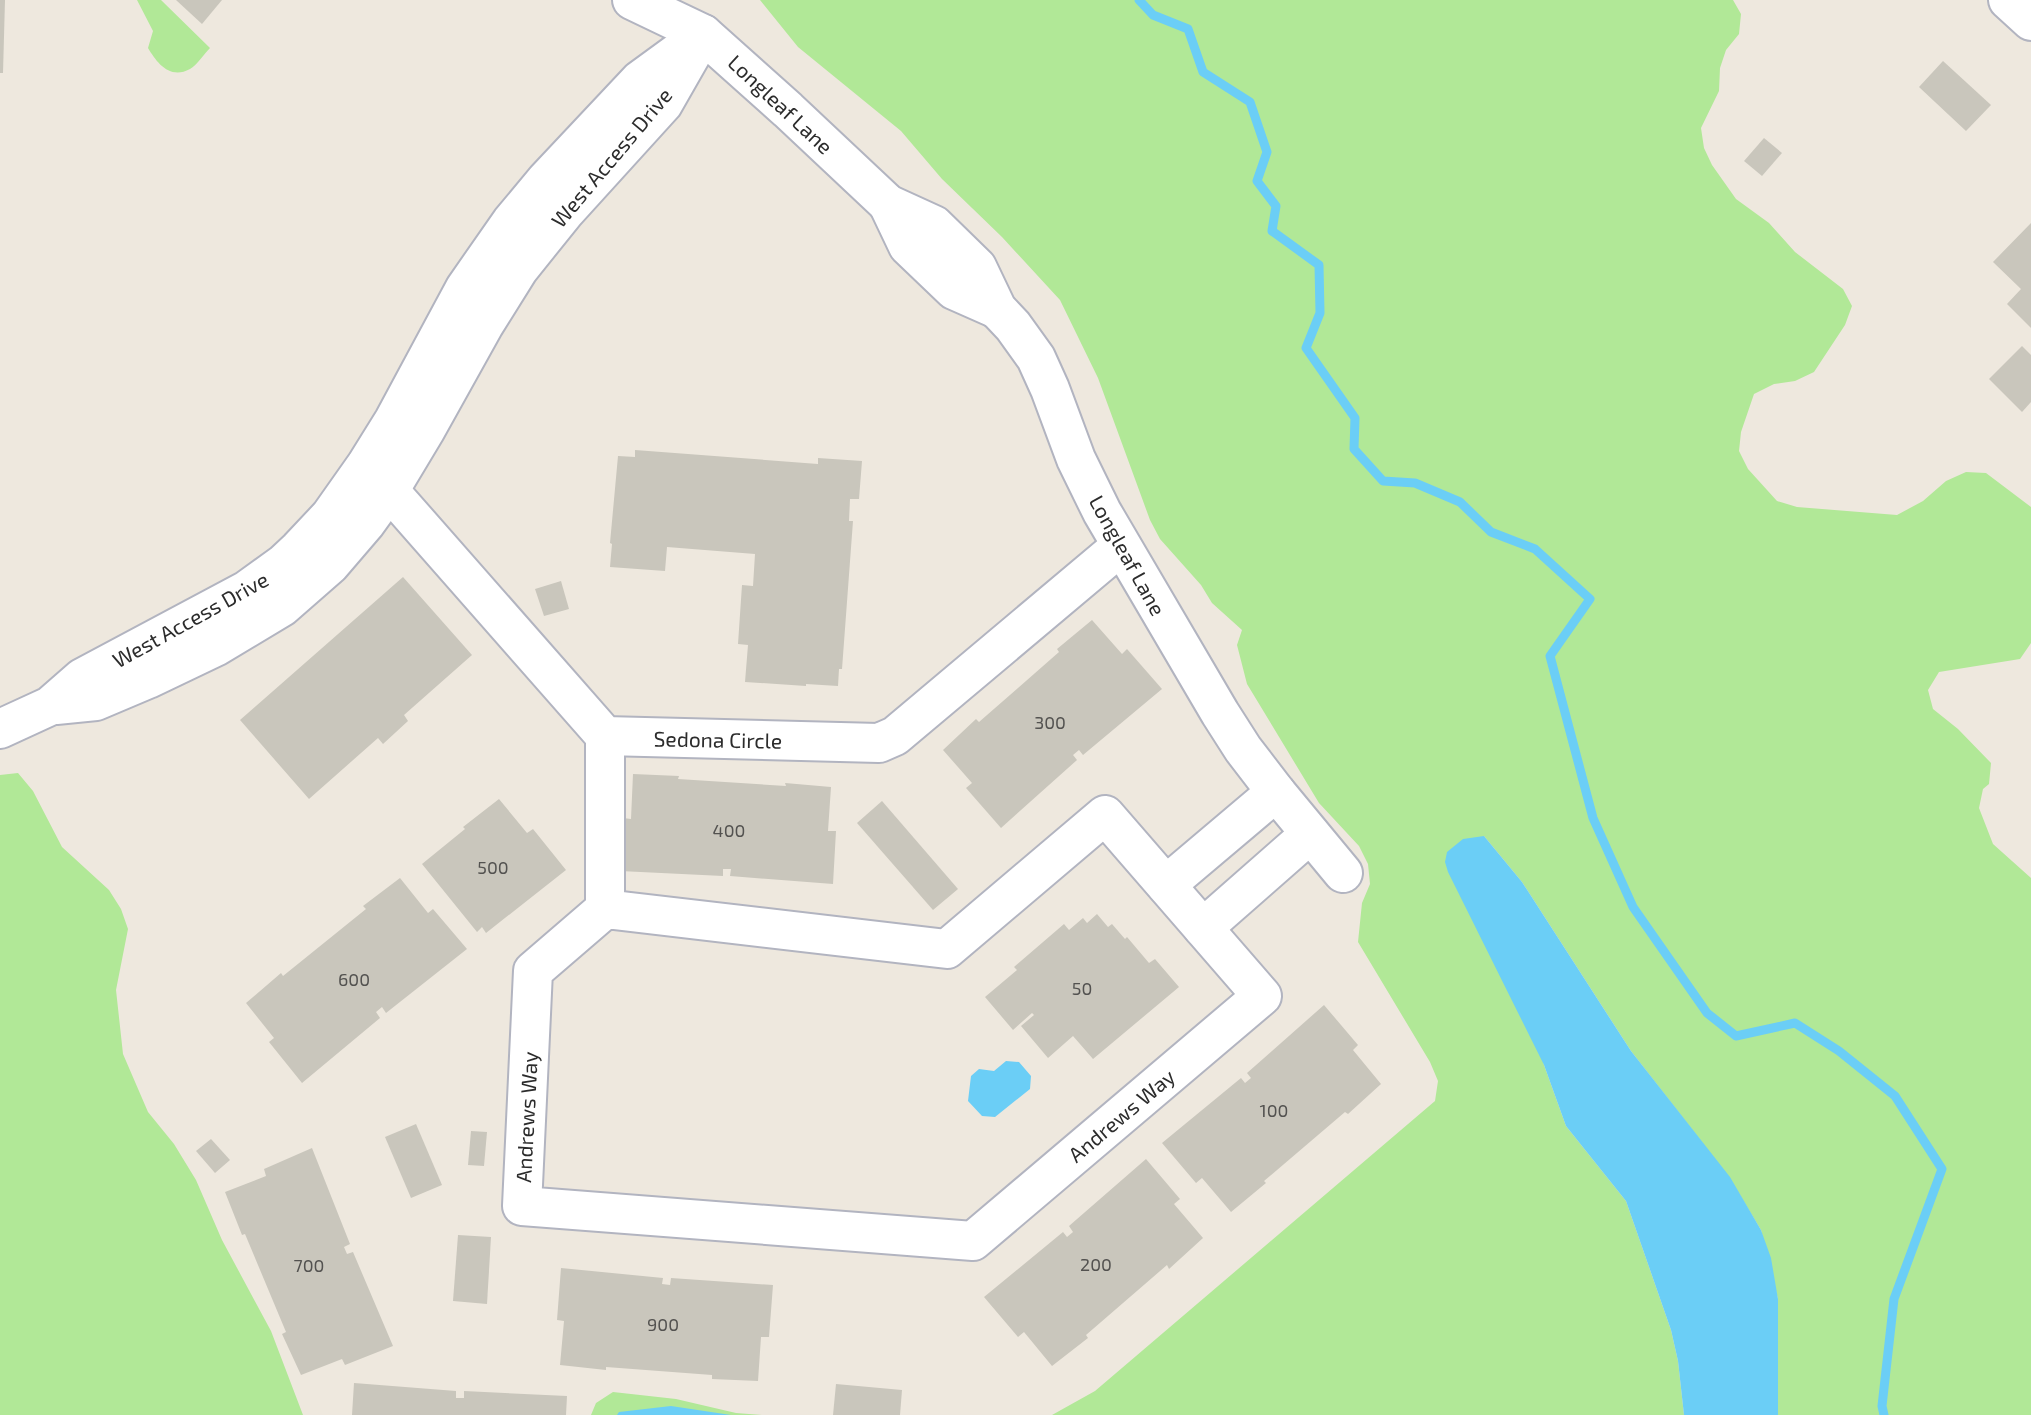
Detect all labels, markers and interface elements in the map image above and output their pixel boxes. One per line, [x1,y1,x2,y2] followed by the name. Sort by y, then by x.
[724,49,838,159] street label: Longleaf Lane
[545,82,677,232] street label: West Access Drive
[1085,490,1171,620] street label: Longleaf Lane
[108,566,272,672] street label: West Access Drive
[1034,711,1066,733] house number: 300
[654,725,782,753] street label: Sedona Circle
[713,819,745,841] house number: 400
[477,856,509,878] house number: 500
[338,968,370,990] house number: 600
[1072,977,1092,999] house number: 50
[510,1051,542,1183] street label: Andrews Way
[1063,1063,1179,1167] street label: Andrews Way
[1260,1099,1288,1121] house number: 100
[1080,1253,1112,1275] house number: 200
[294,1254,324,1276] house number: 700
[647,1313,679,1335] house number: 900

